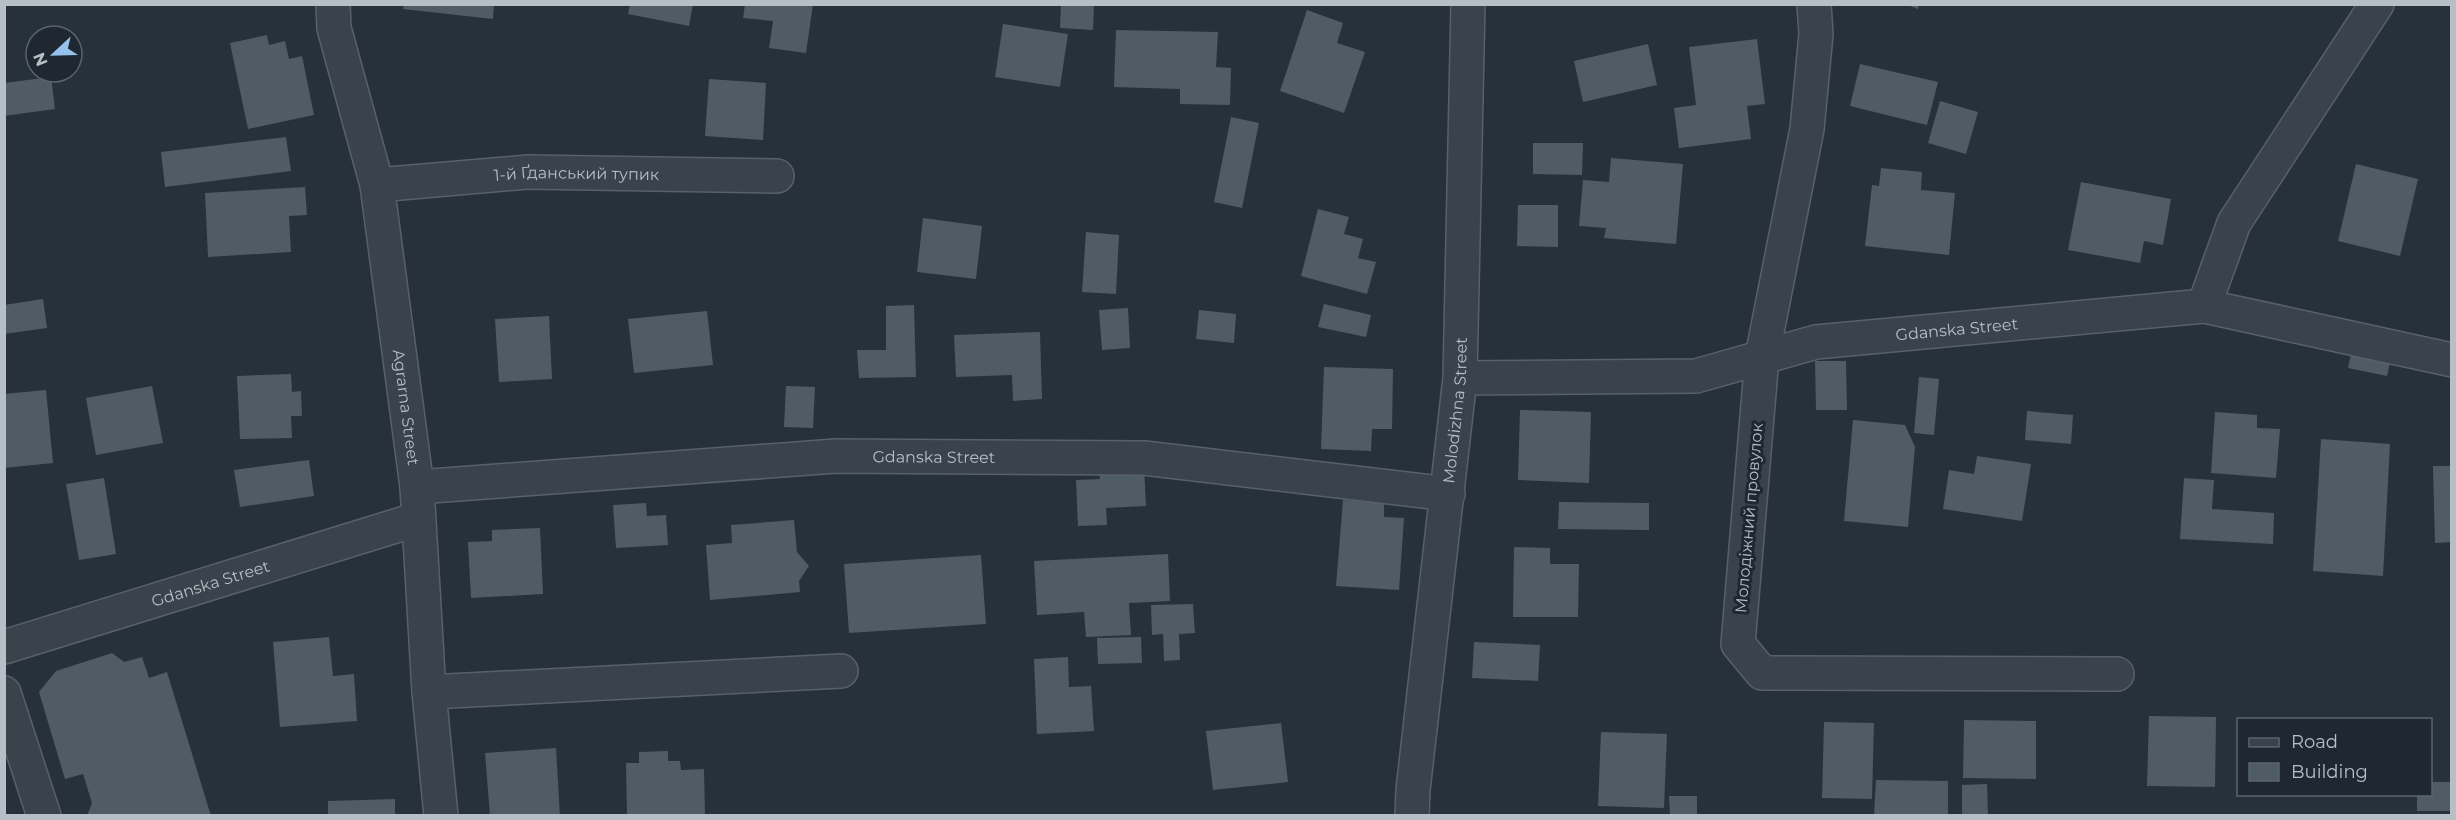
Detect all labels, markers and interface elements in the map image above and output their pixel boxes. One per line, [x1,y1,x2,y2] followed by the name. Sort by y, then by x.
[24,24,84,84] north arrow
[29,50,52,69] text: N
[493,162,660,184] street label: 1-й Ґданський тупик
[1895,314,2019,344] street label: Gdanska Street
[1439,337,1470,484] street label: Molodizhna Street
[389,348,424,467] street label: Agrarna Street
[1731,422,1767,614] street label: Молодіжний провулок
[872,447,996,467] street label: Gdanska Street
[149,556,272,610] street label: Gdanska Street
[2237,718,2432,796] legend
[2291,731,2338,753] text: Road
[2291,761,2368,783] text: Building

